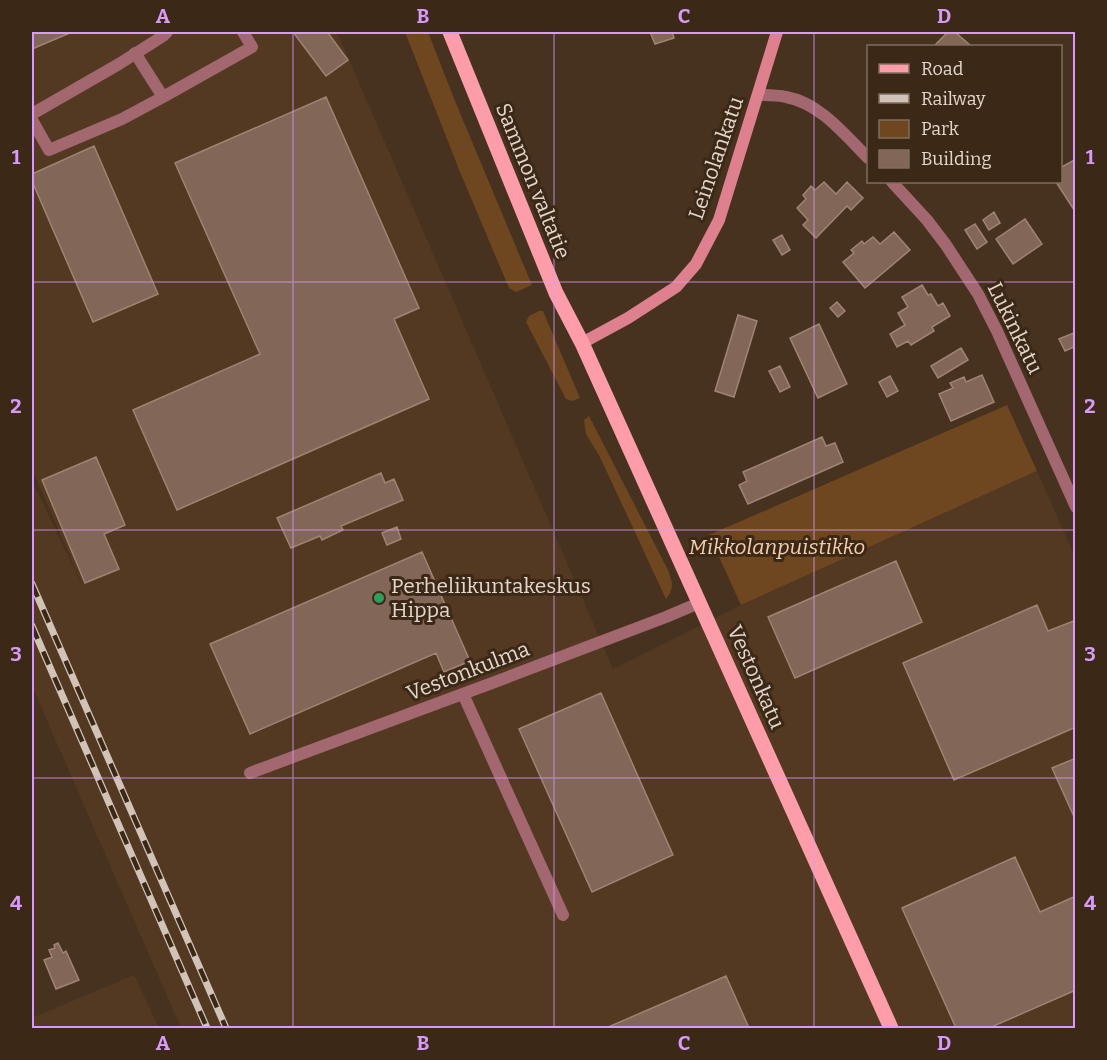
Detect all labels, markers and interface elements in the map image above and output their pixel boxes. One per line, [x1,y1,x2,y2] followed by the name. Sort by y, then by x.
[156,4,171,28] text: A
[417,4,430,28] text: B
[678,4,690,28] text: C
[937,4,951,28] text: D
[867,45,1062,183] legend
[921,58,964,80] text: Road
[921,88,986,110] text: Railway
[683,93,749,223] street label: Leinolankatu
[490,99,576,263] street label: Sammon valtatie
[921,118,960,140] text: Park
[12,145,21,169] text: 1
[1086,145,1095,169] text: 1
[921,148,992,170] text: Building
[982,278,1048,378] street label: Lukinkatu
[10,394,22,418] text: 2
[1084,394,1096,418] text: 2
[689,534,865,560] park label: Mikkolanpuistikko
[391,573,591,623] place label: Perheliikuntakeskus Hippa
[372,591,386,605] marker: Perheliikuntakeskus Hippa
[722,621,790,733] street label: Vestonkatu
[403,635,534,706] street label: Vestonkulma
[10,642,22,666] text: 3
[1084,642,1096,666] text: 3
[10,891,22,915] text: 4
[1084,891,1096,915] text: 4
[156,1031,171,1055] text: A
[417,1031,430,1055] text: B
[678,1031,690,1055] text: C
[937,1031,951,1055] text: D

